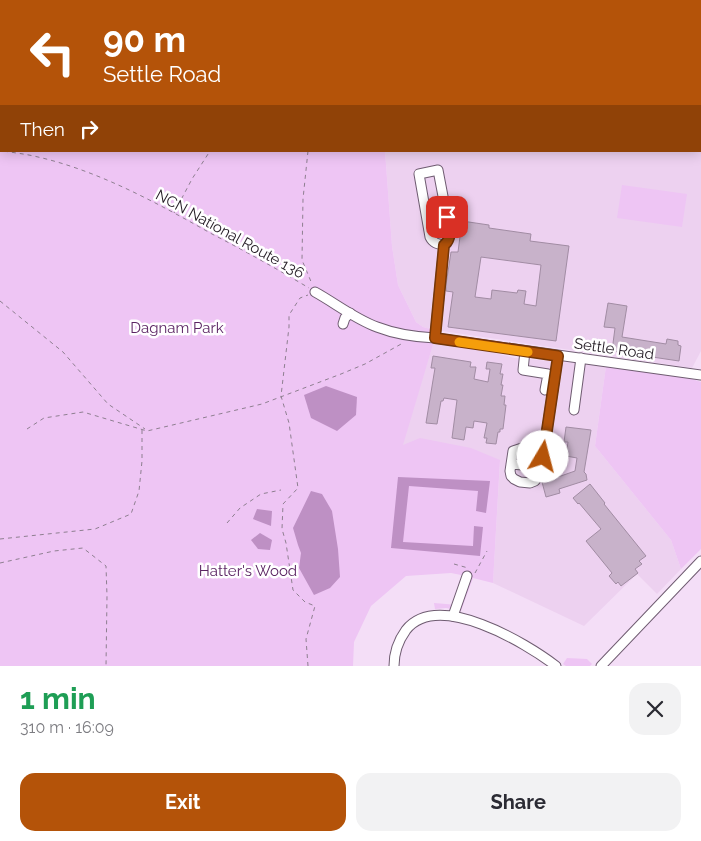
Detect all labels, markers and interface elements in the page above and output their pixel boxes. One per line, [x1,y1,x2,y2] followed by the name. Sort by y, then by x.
[103,19,186,60] text: 90 m
[20,20,85,85] icon: left
[103,61,221,87] text: Settle Road
[75,115,103,143] icon: right
[20,118,65,140] text: Then
[153,186,307,282] street label: NCN National Route 136
[426,196,468,238] pin
[433,203,461,231] icon: arrive
[130,319,224,337] park label: Dagnam Park
[573,334,655,364] street label: Settle Road
[516,430,568,482] position arrow
[199,562,297,580] park label: Hatter's Wood
[20,681,96,716] text: 1 min
[629,683,681,735] button: close
[20,718,114,737] text: 310 m · 16:09
[20,773,346,831] button: Exit
[356,773,681,831] button: Share

